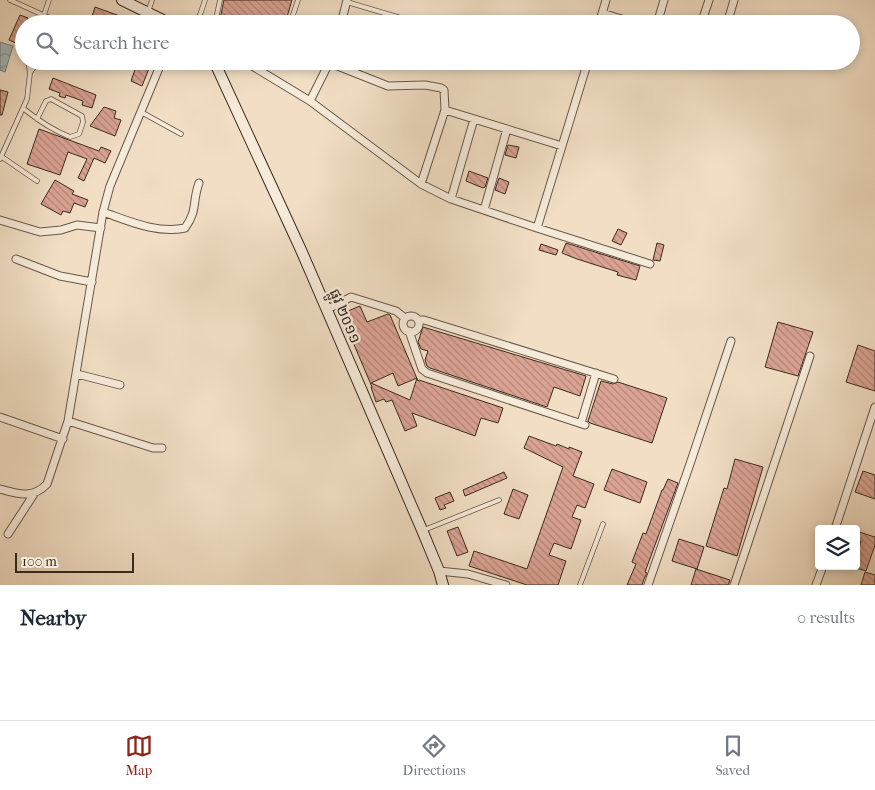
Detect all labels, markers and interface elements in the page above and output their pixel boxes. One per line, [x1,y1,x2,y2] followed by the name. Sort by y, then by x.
[15,15,860,70] search box
[33,29,61,57] icon: search
[73,32,169,54] text: Search here
[321,286,365,348] street label: ផ្លូវ ២០១១
[815,525,860,570] map controls
[815,525,860,570] button: layers
[15,550,134,573] scale bar
[22,553,57,570] text: 100 m
[20,606,86,630] text: Nearby
[797,608,855,627] text: 0 results
[125,732,153,779] tab: Map
[403,732,466,779] tab: Directions
[715,732,750,779] tab: Saved

